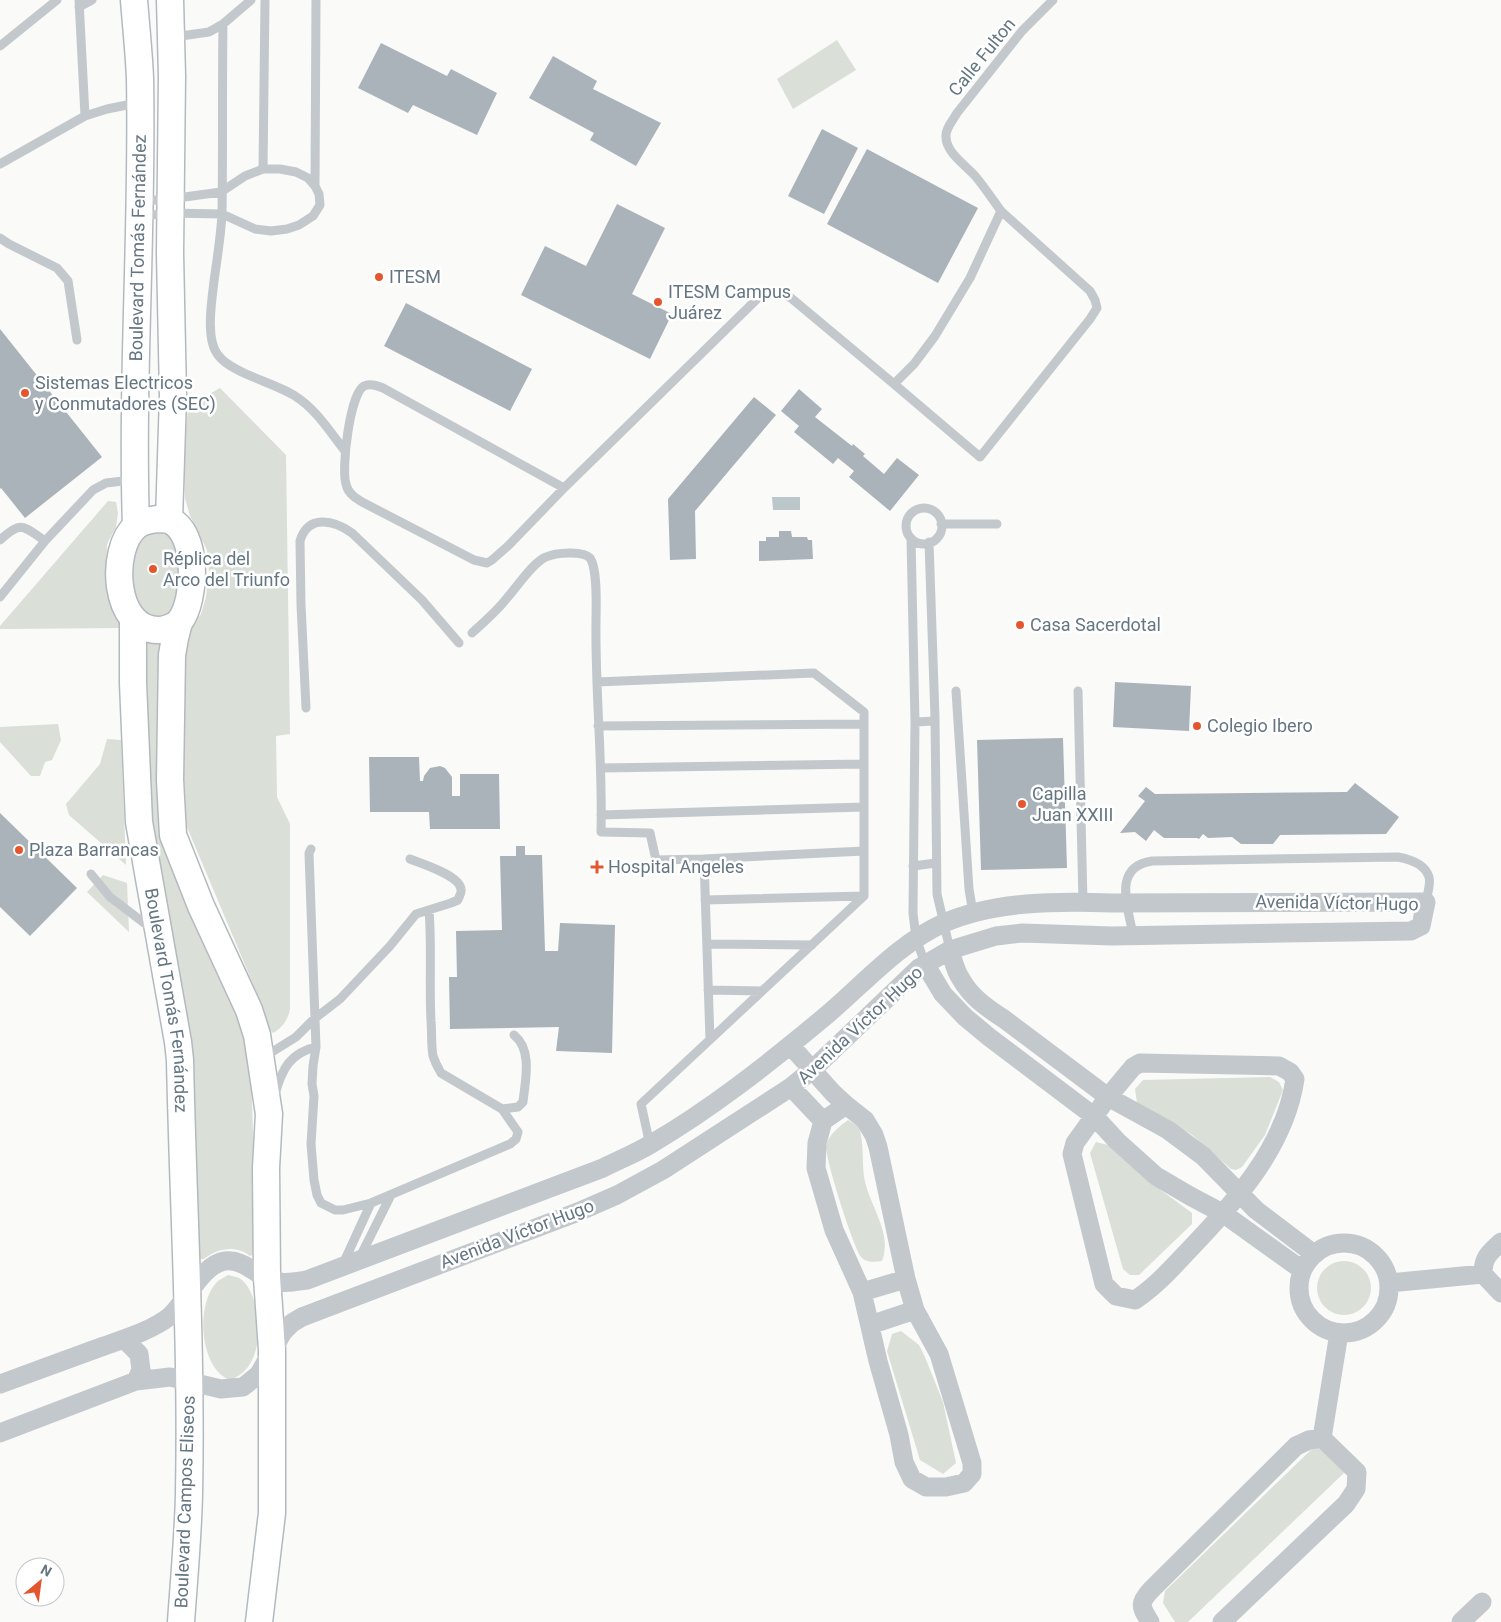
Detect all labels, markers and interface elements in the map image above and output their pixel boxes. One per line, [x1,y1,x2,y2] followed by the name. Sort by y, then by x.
[944,13,1019,100] street label: Calle Fulton
[125,134,150,362] street label: Boulevard Tomás Fernández
[389,266,441,287] place label: ITESM
[373,271,385,283] marker: ITESM
[668,281,791,323] place label: ITESM Campus Juárez
[652,296,664,308] marker: ITESM Campus Juárez
[35,372,216,415] place label: Sistemas Electricos y Conmutadores (SEC)
[19,387,31,399] marker: Sistemas Electricos y Conmutadores (SEC)
[163,548,290,590] place label: Réplica del Arco del Triunfo
[147,563,159,575] marker: Réplica del Arco del Triunfo
[1030,614,1161,635] place label: Casa Sacerdotal
[1014,619,1026,631] marker: Casa Sacerdotal
[1207,715,1313,736] place label: Colegio Ibero
[1191,720,1203,732] marker: Colegio Ibero
[1032,783,1113,825] place label: Capilla Juan XXIII
[1016,798,1028,810] marker: Capilla Juan XXIII
[29,839,159,860] place label: Plaza Barrancas
[13,844,25,856] marker: Plaza Barrancas
[608,856,744,877] place label: Hospital Angeles
[590,860,604,874] marker: Hospital Angeles
[141,886,192,1113] street label: Boulevard Tomás Fernández
[1255,891,1419,914] street label: Avenida Víctor Hugo
[793,961,926,1088] street label: Avenida Víctor Hugo
[437,1194,597,1273] street label: Avenida Víctor Hugo
[170,1395,199,1609] street label: Boulevard Campos Eliseos
[15,1557,65,1607] north arrow
[38,1561,55,1580] text: N

